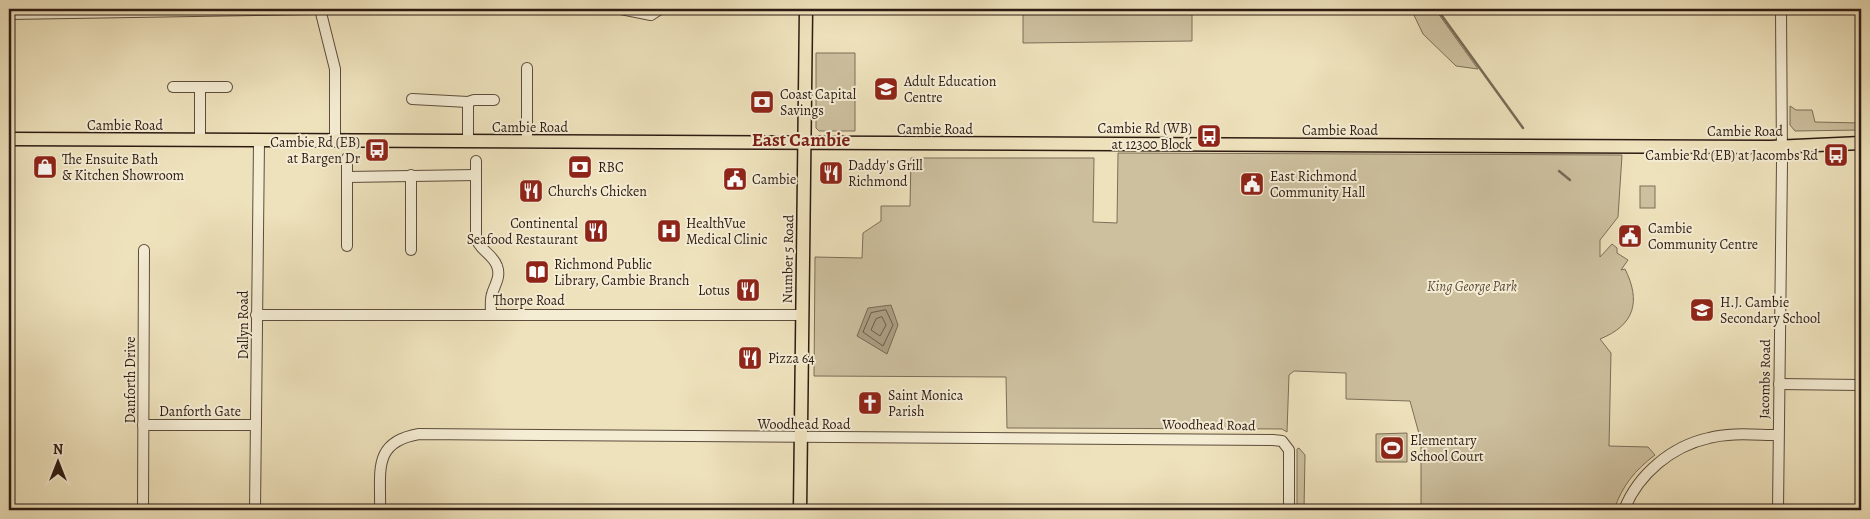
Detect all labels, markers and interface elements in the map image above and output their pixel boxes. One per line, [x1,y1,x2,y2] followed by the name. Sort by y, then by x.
[903,72,997,107] place label: Adult Education Centre
[873,76,899,102] school or university icon: Adult Education Centre
[780,85,857,120] place label: Coast Capital Savings
[749,89,775,115] bank icon: Coast Capital Savings
[87,116,164,135] street label: Cambie Road
[492,118,569,137] street label: Cambie Road
[1097,119,1192,154] place label: Cambie Rd (WB) at 12300 Block
[897,120,974,139] street label: Cambie Road
[1302,121,1379,140] street label: Cambie Road
[1707,122,1784,141] street label: Cambie Road
[1196,123,1222,149] bus stop icon: Cambie Rd (WB) at 12300 Block
[752,127,850,153] district label: East Cambie
[270,133,361,168] place label: Cambie Rd (EB) at Bargen Dr
[364,137,390,163] bus stop icon: Cambie Rd (EB) at Bargen Dr
[1823,142,1849,168] bus stop icon: Cambie Rd (EB) at Jacombs Rd
[1645,146,1818,165] place label: Cambie Rd (EB) at Jacombs Rd
[62,150,185,185] place label: The Ensuite Bath & Kitchen Showroom
[32,154,58,180] shop icon: The Ensuite Bath & Kitchen Showroom
[567,154,593,180] bank icon: RBC
[848,156,923,191] place label: Daddy's Grill Richmond
[598,158,624,177] place label: RBC
[818,160,844,186] restaurant icon: Daddy's Grill Richmond
[722,166,748,192] public building icon: Cambie
[1270,167,1366,202] place label: East Richmond Community Hall
[752,170,796,189] place label: Cambie
[1239,171,1265,197] public building icon: East Richmond Community Hall
[518,178,544,204] restaurant icon: Church's Chicken
[548,182,647,201] place label: Church's Chicken
[467,214,579,249] place label: Continental Seafood Restaurant
[686,214,768,249] place label: HealthVue Medical Clinic
[778,214,798,304] street label: Number 5 Road
[583,218,609,244] restaurant icon: Continental Seafood Restaurant
[656,218,682,244] hospital icon: HealthVue Medical Clinic
[1648,219,1758,254] place label: Cambie Community Centre
[1617,223,1643,249] public building icon: Cambie Community Centre
[554,255,690,290] place label: Richmond Public Library, Cambie Branch
[524,259,550,285] library icon: Richmond Public Library, Cambie Branch
[735,277,761,303] restaurant icon: Lotus
[1427,277,1517,296] park label: King George Park
[698,281,730,300] place label: Lotus
[234,290,253,360] street label: Dallyn Road
[493,291,565,310] street label: Thorpe Road
[1720,293,1821,328] place label: H.J. Cambie Secondary School
[1689,297,1715,323] school or university icon: H.J. Cambie Secondary School
[121,336,140,424] street label: Danforth Drive
[1755,339,1775,419] street label: Jacombs Road
[737,345,763,371] restaurant icon: Pizza 64
[768,349,815,368] place label: Pizza 64
[888,386,964,421] place label: Saint Monica Parish
[857,390,883,416] church icon: Saint Monica Parish
[159,402,241,421] street label: Danforth Gate
[756,415,851,434] street label: Woodhead Road
[1161,415,1256,435] street label: Woodhead Road
[1410,431,1484,466] place label: Elementary School Court
[1379,435,1405,461] sports icon: Elementary School Court
[32,436,82,486] north arrow
[53,440,63,459] text: N

